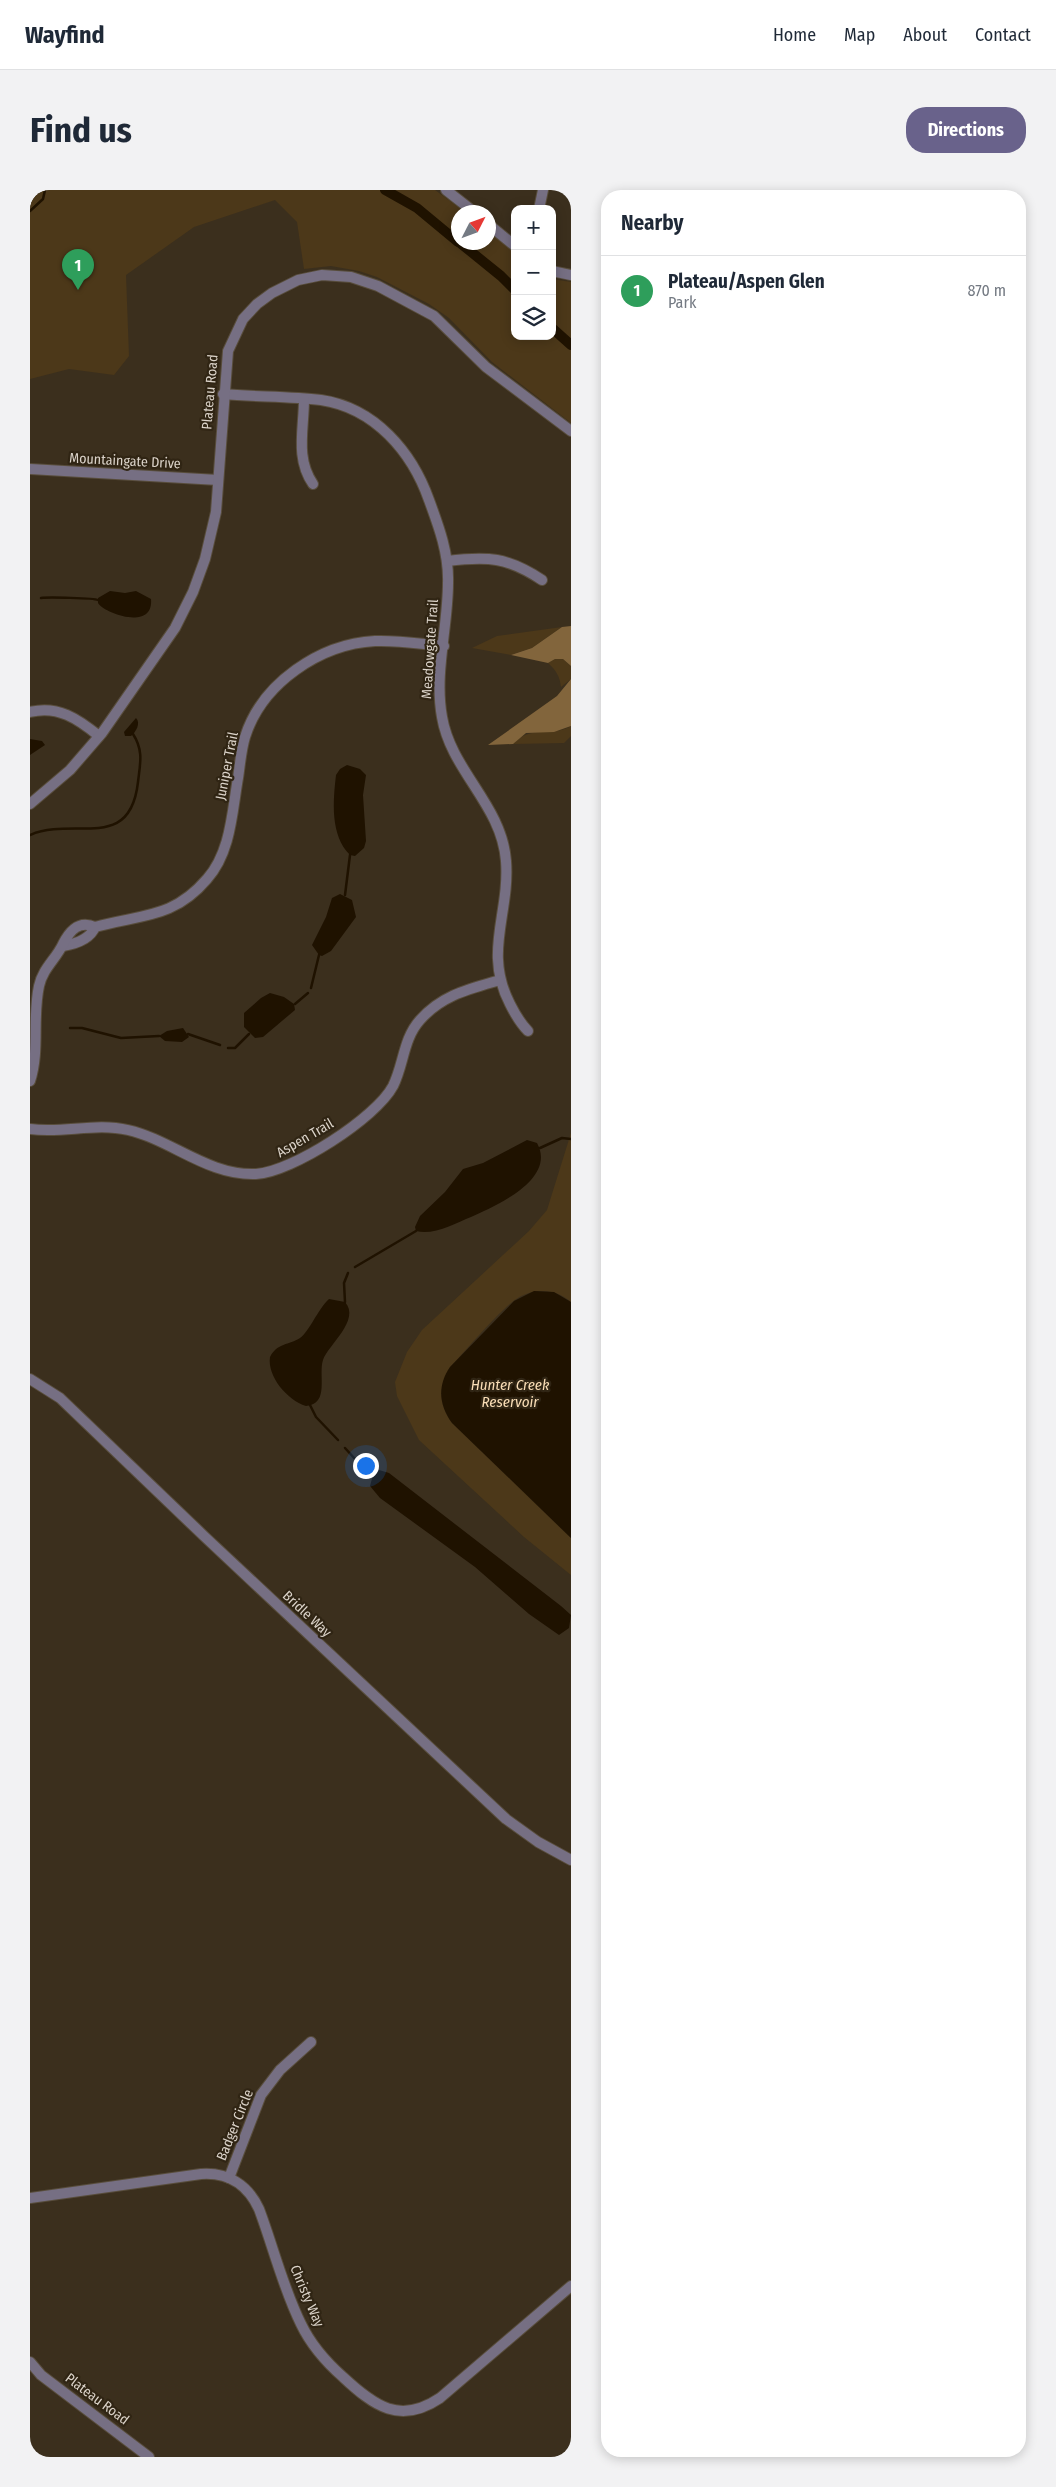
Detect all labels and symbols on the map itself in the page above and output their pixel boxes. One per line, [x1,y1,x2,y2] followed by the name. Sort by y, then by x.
[451,205,496,250] north arrow
[62,249,94,290] pin: 1
[198,354,222,430] street label: Plateau Road
[69,450,181,472] street label: Mountaingate Drive
[418,598,442,699] street label: Meadowgate Trail
[212,730,242,802] street label: Juniper Trail
[273,1115,337,1161] street label: Aspen Trail
[471,1376,550,1411] water label: Hunter Creek Reservoir
[353,1453,379,1479] your location
[279,1587,335,1641] street label: Bridle Way
[213,2087,257,2163] street label: Badger Circle
[286,2262,328,2330] street label: Christy Way
[62,2370,132,2428] street label: Plateau Road

